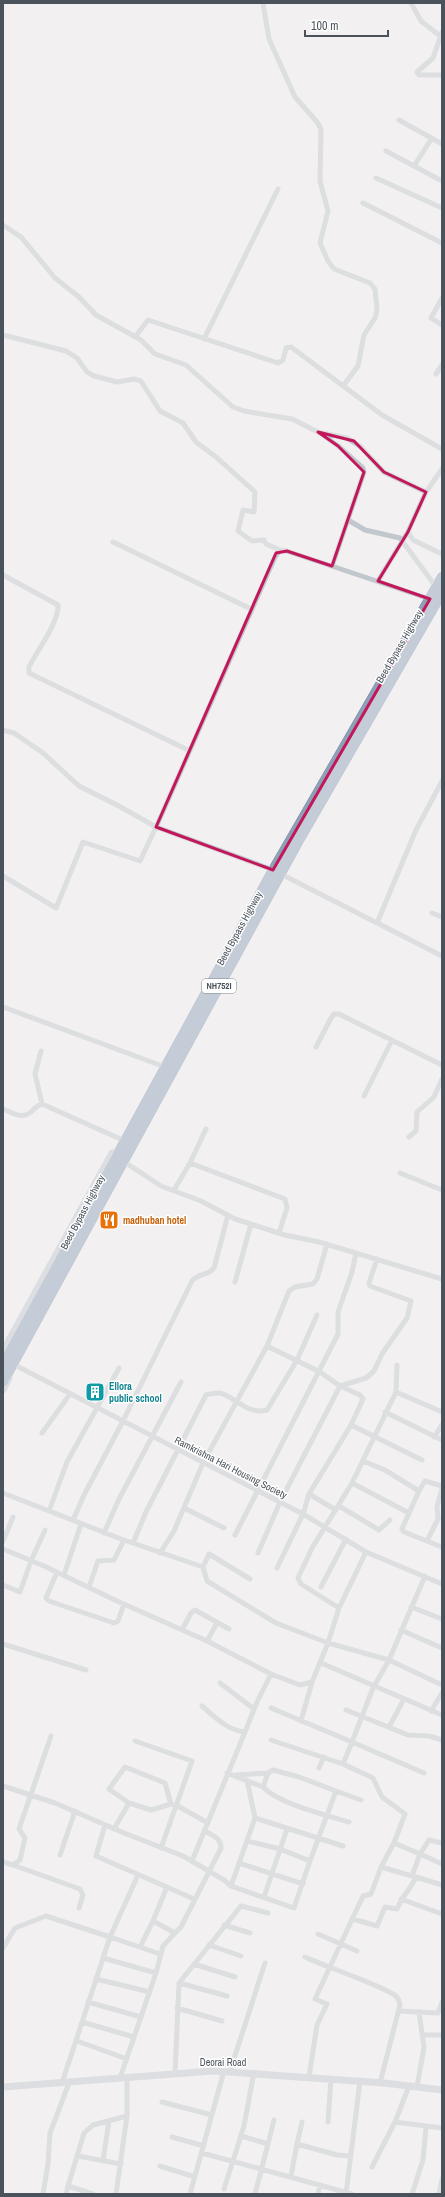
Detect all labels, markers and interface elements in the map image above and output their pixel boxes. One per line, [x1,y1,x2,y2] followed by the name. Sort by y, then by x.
[305,12,388,38] scale bar
[311,18,338,34] text: 100 m
[373,606,426,685] street label: Beed Bypass Highway
[214,888,266,967] street label: Beed Bypass Highway
[202,979,236,993] road number: NH752I
[57,1172,108,1252] street label: Beed Bypass Highway
[98,1209,120,1231] restaurant icon: madhuban hotel
[123,1214,186,1227] place label: madhuban hotel
[109,1380,162,1405] place label: Ellora public school
[84,1381,106,1403] building icon: Ellora public school
[172,1433,290,1502] street label: Ramkrishna Hari Housing Society
[200,2056,246,2069] street label: Deorai Road

